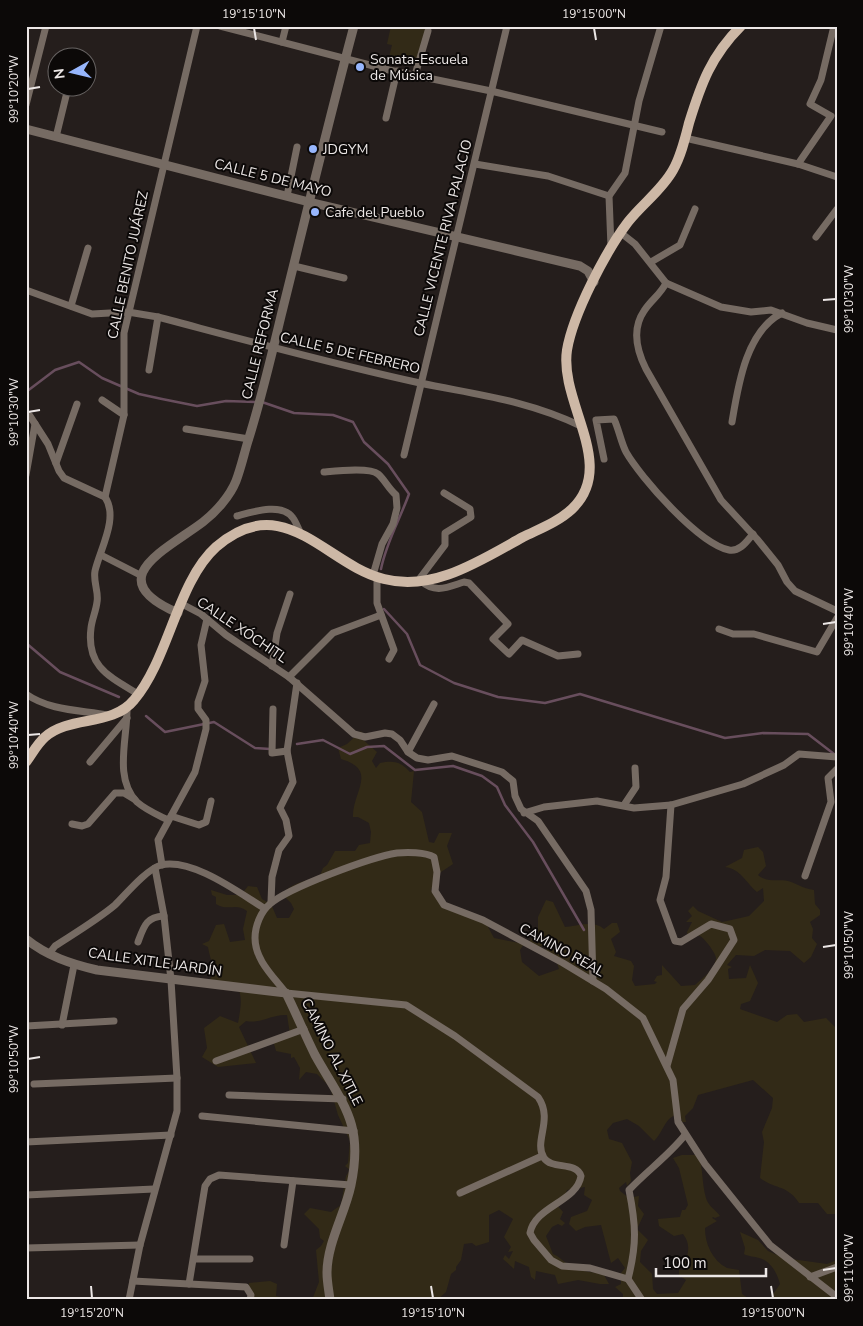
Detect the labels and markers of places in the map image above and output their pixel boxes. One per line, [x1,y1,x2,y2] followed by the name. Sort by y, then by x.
[370,50,468,85] place label: Sonata-Escuela de Música
[354,61,366,73] marker: Sonata-Escuela de Música
[322,140,368,159] place label: JDGYM
[307,143,319,155] marker: JDGYM
[325,203,425,222] place label: Cafe del Pueblo
[309,206,321,218] marker: Cafe del Pueblo

